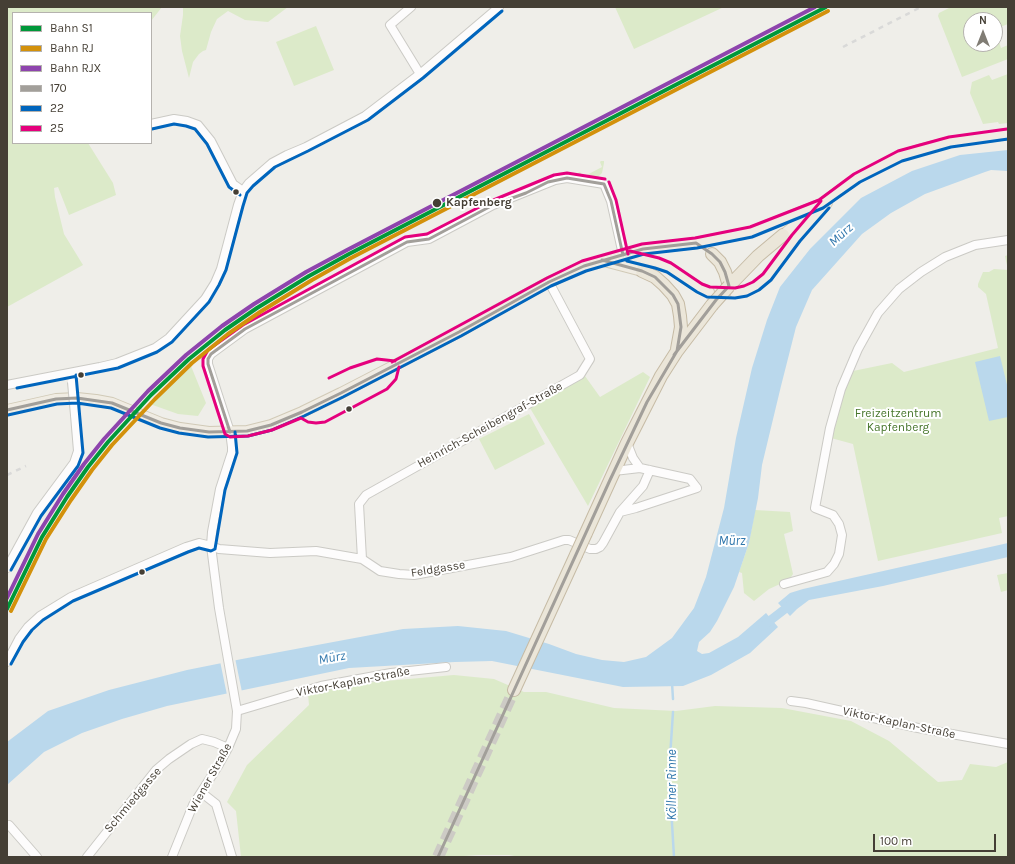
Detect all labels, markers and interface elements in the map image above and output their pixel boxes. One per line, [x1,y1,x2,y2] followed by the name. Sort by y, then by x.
[12,12,152,144] legend
[963,12,1003,52] north arrow
[979,14,987,27] text: N
[50,21,93,35] text: Bahn S1
[50,41,94,55] text: Bahn RJ
[50,61,101,75] text: Bahn RJX
[50,81,67,95] text: 170
[50,101,64,115] text: 22
[50,121,64,135] text: 25
[231,187,241,197] unlabelled marker
[446,196,512,210] place label: Kapfenberg
[431,197,443,209] marker: Kapfenberg
[826,220,856,250] water label: Mürz
[76,370,86,380] unlabelled marker
[415,379,565,471] street label: Heinrich-Scheibengraf-Straße
[344,404,354,414] unlabelled marker
[855,407,941,435] park label: Freizeitzentrum Kapfenberg
[718,533,746,549] water label: Mürz
[410,558,466,580] street label: Feldgasse
[137,567,147,577] unlabelled marker
[317,648,347,668] water label: Mürz
[295,664,411,700] street label: Viktor-Kaplan-Straße
[841,704,957,742] street label: Viktor-Kaplan-Straße
[185,741,235,815] street label: Wiener Straße
[664,749,680,821] water label: Köllner Rinne
[101,764,165,836] street label: Schmiedgasse
[875,826,998,852] scale bar
[880,834,912,848] text: 100 m

